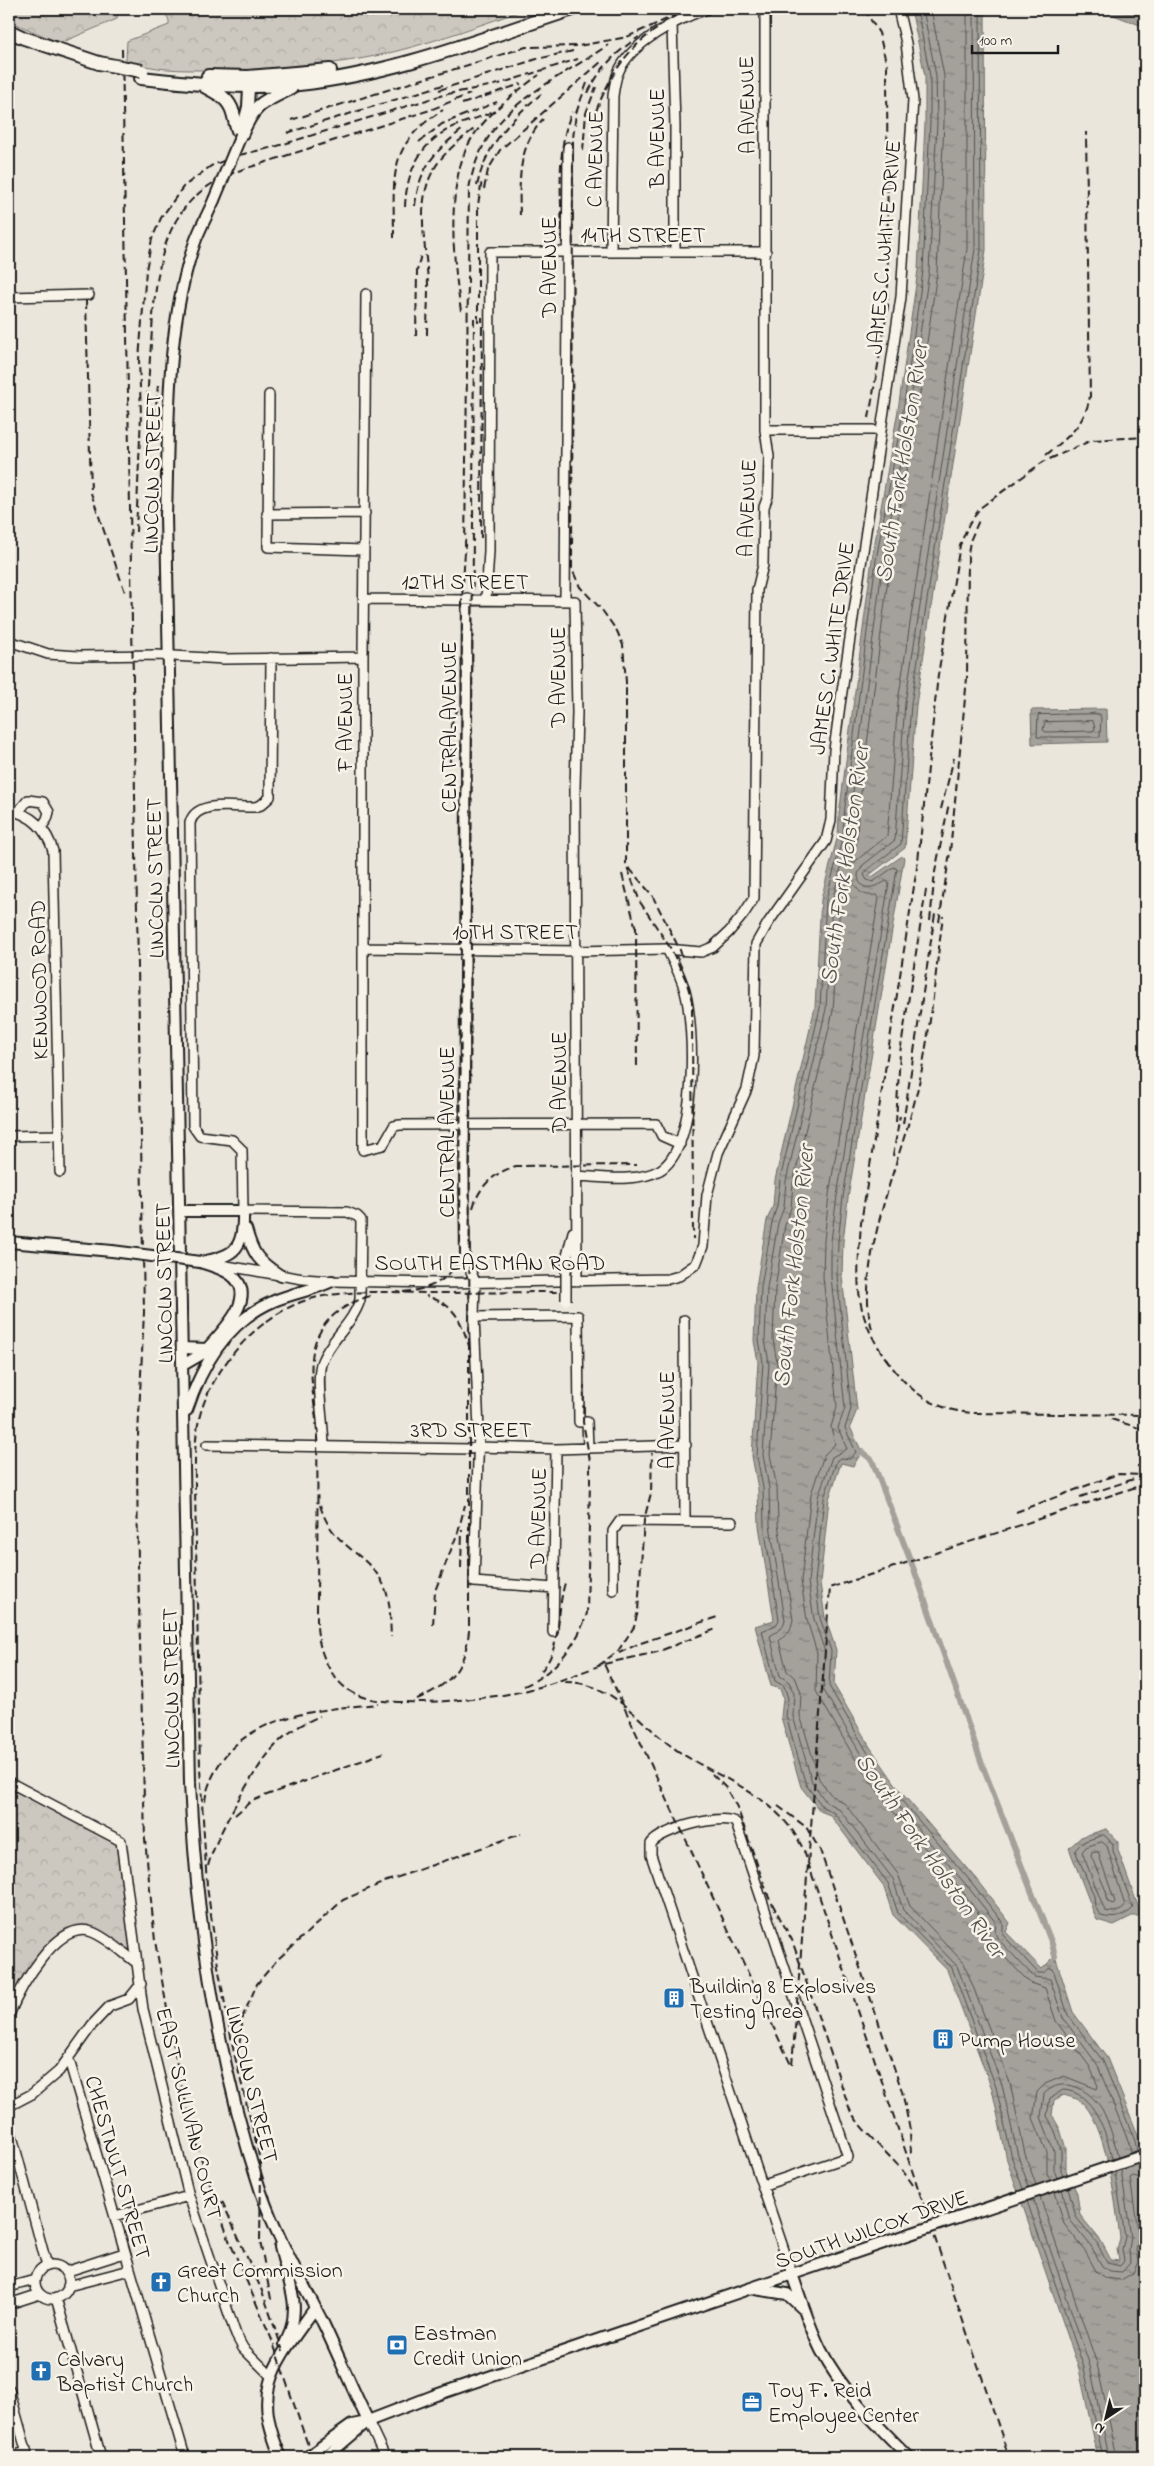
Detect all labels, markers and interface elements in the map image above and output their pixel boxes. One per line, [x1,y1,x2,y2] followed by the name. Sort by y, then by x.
[972,22,1058,54] scale bar
[979,30,1012,52] text: 100 m
[732,55,766,154] street label: A AVENUE
[643,88,675,189] street label: B AVENUE
[580,110,614,208] street label: C AVENUE
[861,139,911,356] street label: JAMES C. WHITE DRIVE
[535,217,567,318] street label: D AVENUE
[580,221,706,253] street label: 14TH STREET
[867,337,940,585] water label: South Fork Holston River
[137,392,171,554] street label: LINCOLN STREET
[731,458,767,558] street label: A AVENUE
[803,540,865,757] street label: JAMES C. WHITE DRIVE
[402,568,529,600] street label: 12TH STREET
[544,627,576,728] street label: D AVENUE
[435,641,467,813] street label: CENTRAL AVENUE
[331,672,363,773] street label: F AVENUE
[812,739,881,987] water label: South Fork Holston River
[140,797,174,959] street label: LINCOLN STREET
[24,900,58,1060] street label: KENWOOD ROAD
[452,918,578,950] street label: 10TH STREET
[545,1032,577,1133] street label: D AVENUE
[433,1046,465,1218] street label: CENTRAL AVENUE
[765,1141,826,1389] water label: South Fork Holston River
[149,1202,183,1364] street label: LINCOLN STREET
[375,1249,605,1281] street label: SOUTH EASTMAN ROAD
[653,1371,685,1469] street label: A AVENUE
[410,1416,532,1448] street label: 3RD STREET
[523,1467,557,1570] street label: D AVENUE
[156,1607,190,1769] street label: LINCOLN STREET
[845,1747,1014,1968] water label: South Fork Holston River
[689,1972,876,2030] place label: Building 8 Explosives Testing Area
[662,1986,686,2010] building icon: Building 8 Explosives Testing Area
[215,2003,285,2167] street label: LINCOLN STREET
[145,2004,229,2223] street label: EAST SULLIVAN COURT
[959,2026,1075,2058] place label: Pump House
[931,2027,955,2051] building icon: Pump House
[75,2072,158,2264] street label: CHESTNUT STREET
[771,2183,973,2279] street label: SOUTH WILCOX DRIVE
[177,2256,343,2313] place label: Great Commission Church
[149,2270,173,2294] church icon: Great Commission Church
[413,2319,522,2376] place label: Eastman Credit Union
[385,2333,409,2357] bank icon: Eastman Credit Union
[56,2345,193,2402] place label: Calvary Baptist Church
[29,2359,53,2383] church icon: Calvary Baptist Church
[768,2376,919,2434] place label: Toy F. Reid Employee Center
[740,2390,764,2414] office icon: Toy F. Reid Employee Center
[1082,2394,1132,2444] north arrow
[1090,2416,1109,2439] text: N

